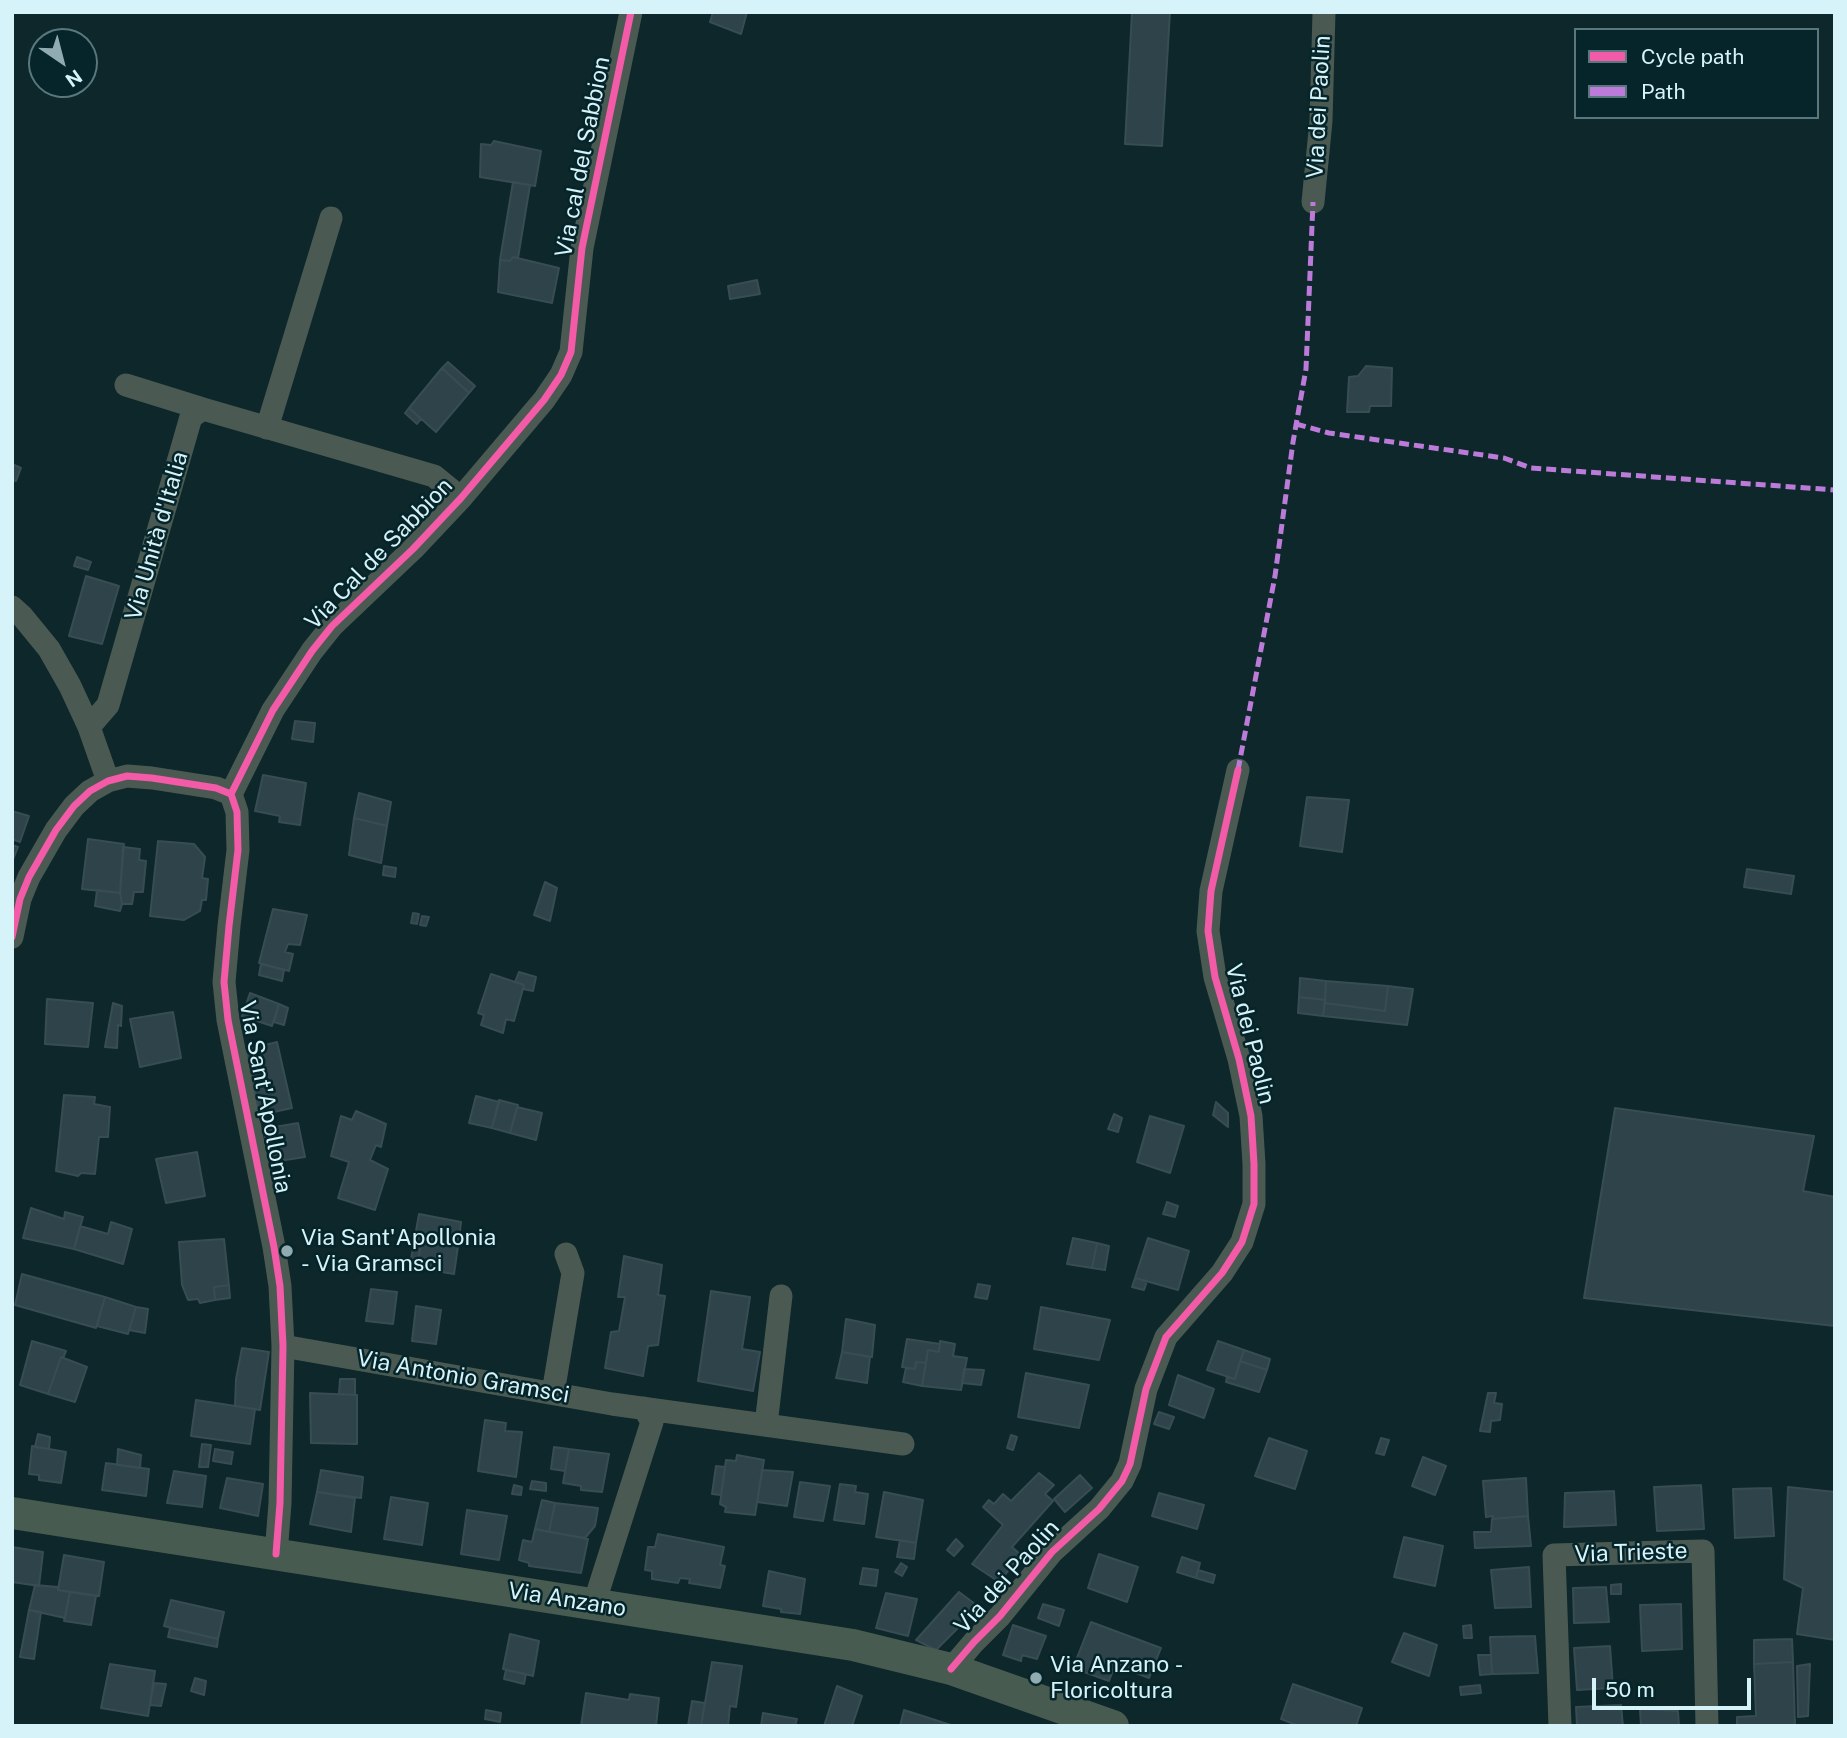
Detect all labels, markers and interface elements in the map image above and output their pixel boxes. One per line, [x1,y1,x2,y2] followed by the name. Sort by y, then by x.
[28,28,98,98] north arrow
[1574,28,1819,119] legend
[1301,35,1337,179] street label: Via dei Paolin
[1641,44,1744,69] text: Cycle path
[550,54,616,260] street label: Via cal del Sabbion
[62,65,86,92] text: N
[1641,79,1686,104] text: Path
[120,448,194,624] street label: Via Unità d'Italia
[300,472,458,636] street label: Via Cal de Sabbion
[1219,961,1281,1107] street label: Via dei Paolin
[233,999,297,1195] street label: Via Sant'Apollonia
[301,1224,496,1278] place label: Via Sant'Apollonia - Via Gramsci
[279,1243,295,1259] marker: Via Sant'Apollonia - Via Gramsci
[355,1345,571,1409] street label: Via Antonio Gramsci
[949,1514,1065,1640] street label: Via dei Paolin
[1574,1537,1688,1569] street label: Via Trieste
[506,1577,628,1623] street label: Via Anzano
[1050,1651,1183,1705] place label: Via Anzano - Floricoltura
[1595,1664,1754,1708] scale bar
[1028,1670,1044,1686] marker: Via Anzano - Floricoltura
[1605,1677,1655,1702] text: 50 m

